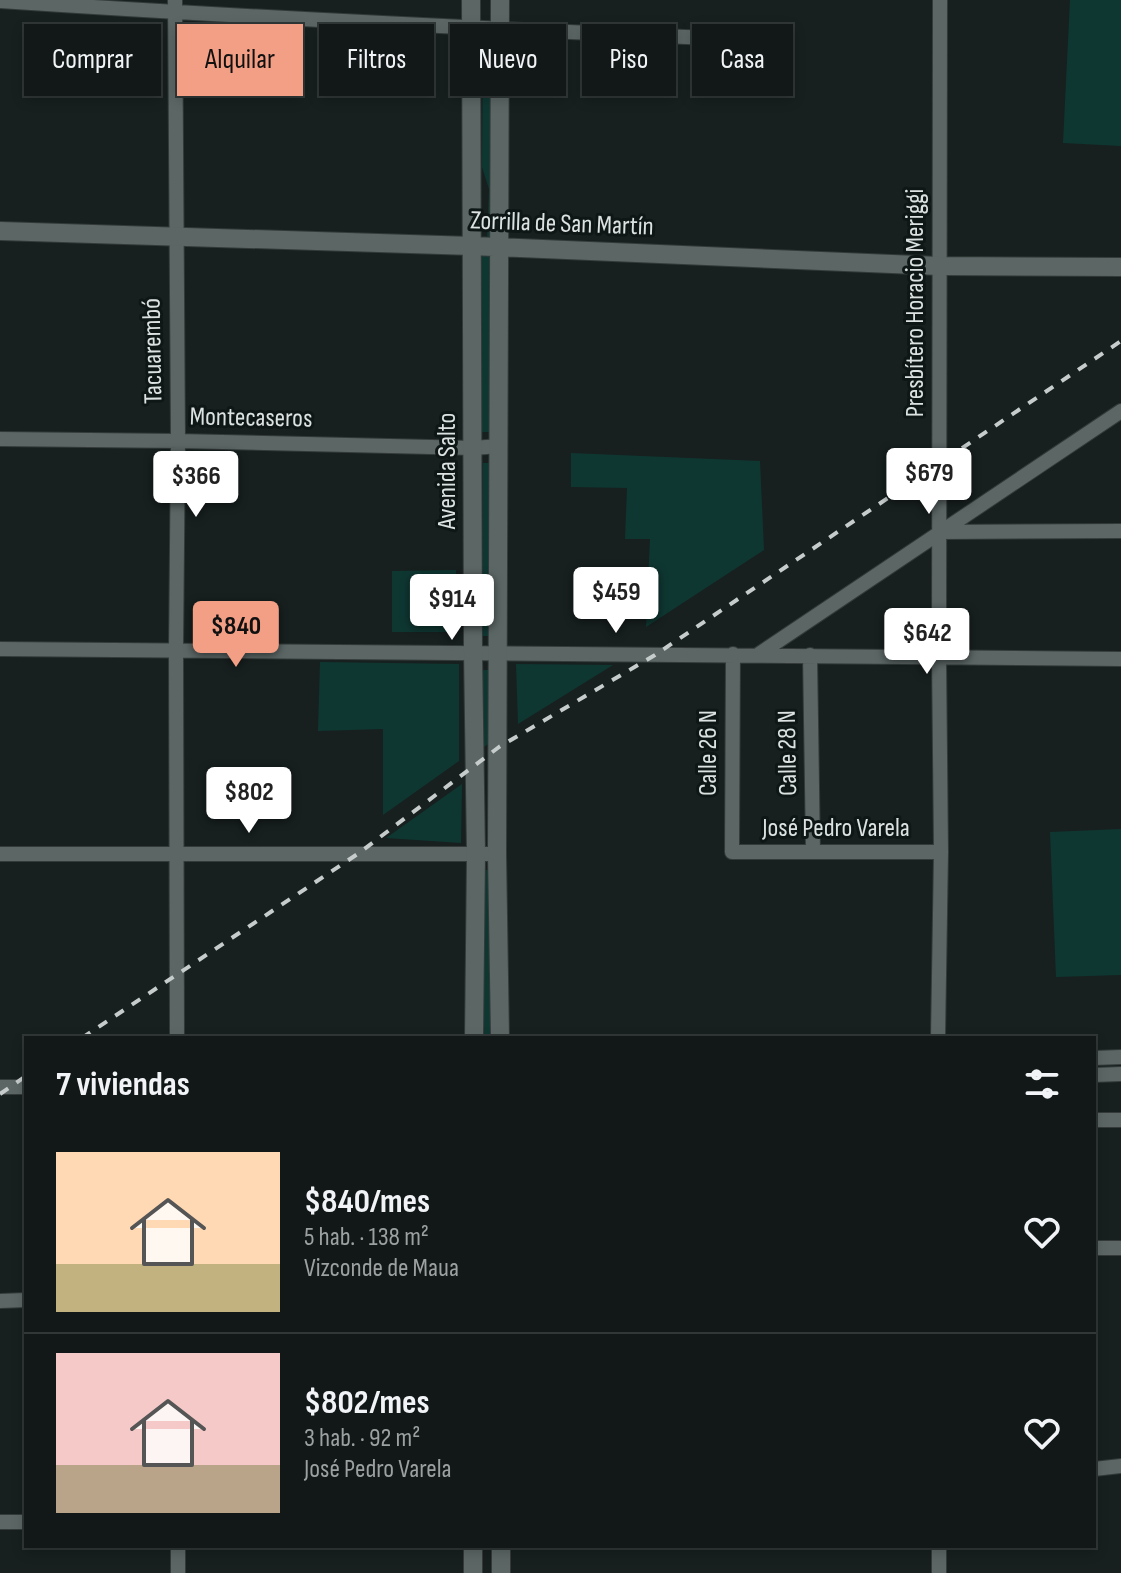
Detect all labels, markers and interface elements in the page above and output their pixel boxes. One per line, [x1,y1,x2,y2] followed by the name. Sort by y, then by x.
[24,24,161,96] chip: Comprar
[177,24,303,96] chip: Alquilar
[319,24,434,96] chip: Filtros
[450,24,566,96] chip: Nuevo
[582,24,676,96] chip: Piso
[692,24,793,96] chip: Casa
[900,189,931,417] street label: Presbítero Horacio Meriggi
[470,205,654,243] street label: Zorrilla de San Martín
[137,298,169,404] street label: Tacuarembó
[189,401,313,435] street label: Montecaseros
[432,413,463,530] street label: Avenida Salto
[882,448,976,516] pin: $679
[149,451,243,519] pin: $366
[904,458,954,489] text: $679
[171,461,221,492] text: $366
[569,567,663,635] pin: $459
[405,574,499,642] pin: $914
[591,577,641,608] text: $459
[428,584,476,615] text: $914
[189,601,283,669] pin: $840
[880,608,974,676] pin: $642
[211,611,261,642] text: $840
[902,618,952,649] text: $642
[693,710,724,796] street label: Calle 26 N
[772,710,804,796] street label: Calle 28 N
[202,767,296,835] pin: $802
[224,777,274,808] text: $802
[761,813,910,844] street label: José Pedro Varela
[1020,1062,1064,1106] icon: filters
[56,1064,190,1105] text: 7 viviendas
[304,1181,430,1222] text: $840/mes
[120,1184,216,1280] icon: home
[1020,1210,1064,1254] icon: heart
[304,1222,429,1253] text: 5 hab. · 138 m²
[304,1253,459,1284] text: Vizconde de Maua
[304,1382,430,1423] text: $802/mes
[120,1385,216,1481] icon: home
[1020,1411,1064,1455] icon: heart
[304,1423,420,1454] text: 3 hab. · 92 m²
[304,1454,452,1485] text: José Pedro Varela

